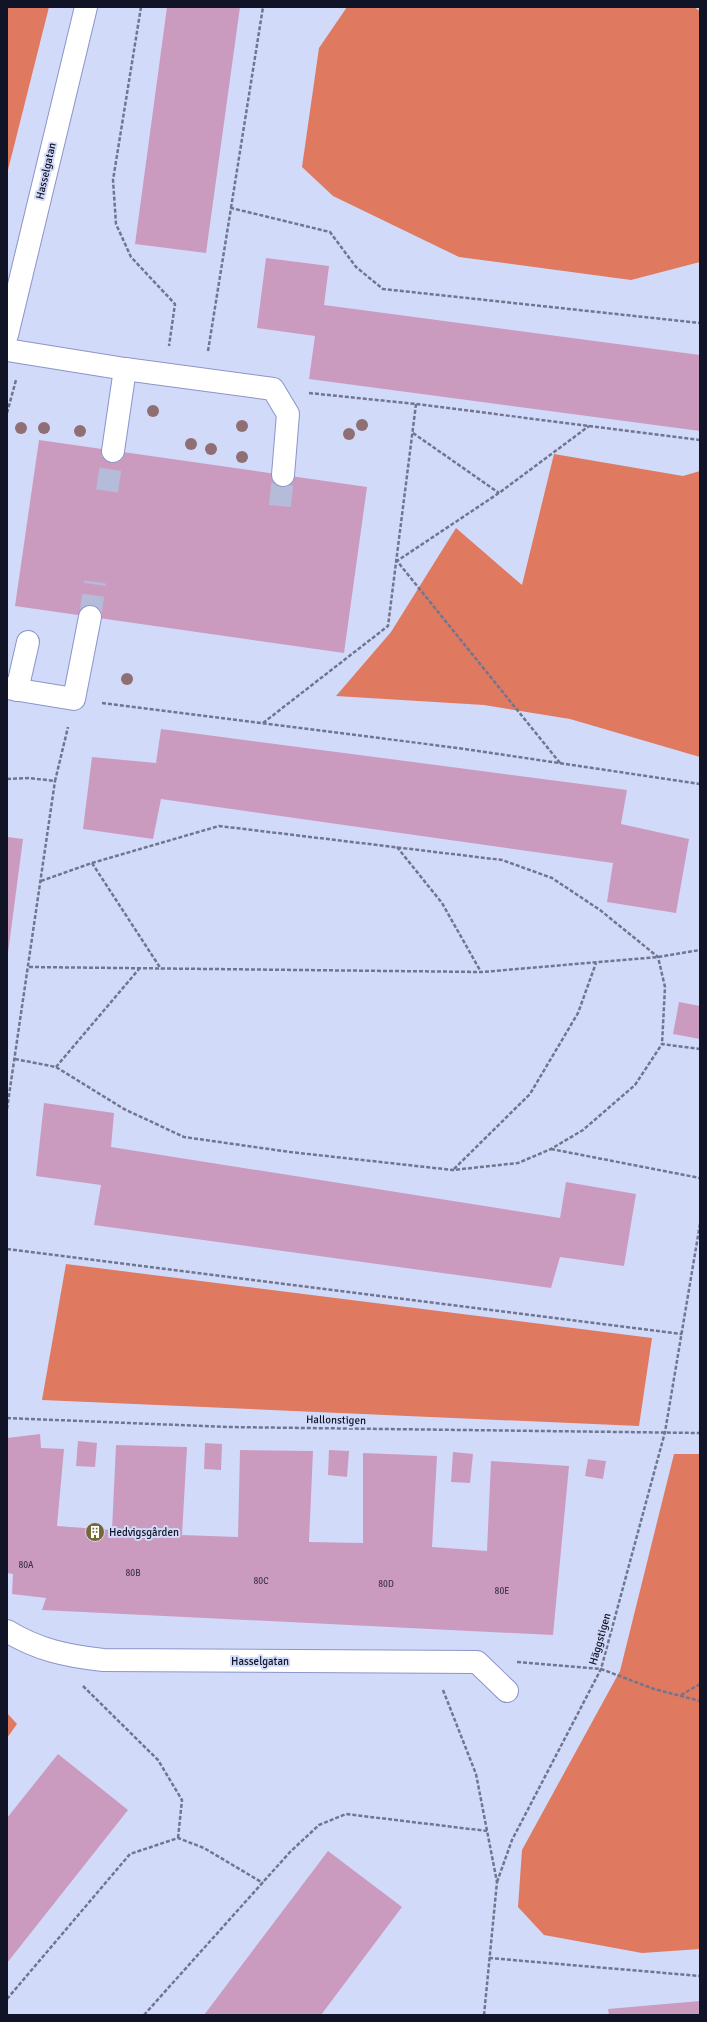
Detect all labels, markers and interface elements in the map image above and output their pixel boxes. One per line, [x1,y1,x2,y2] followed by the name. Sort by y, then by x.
[33,141,59,201] street label: Hasselgatan
[306,1413,366,1427] street label: Hallonstigen
[84,1521,106,1543] building icon: Hedvigsgården
[109,1526,179,1539] place label: Hedvigsgården
[18,1560,34,1571] house number: 80A
[125,1568,141,1579] house number: 80B
[253,1576,269,1587] house number: 80C
[378,1579,394,1590] house number: 80D
[495,1586,509,1597] house number: 80E
[586,1611,614,1667] street label: Häggstigen
[231,1655,289,1668] street label: Hasselgatan

